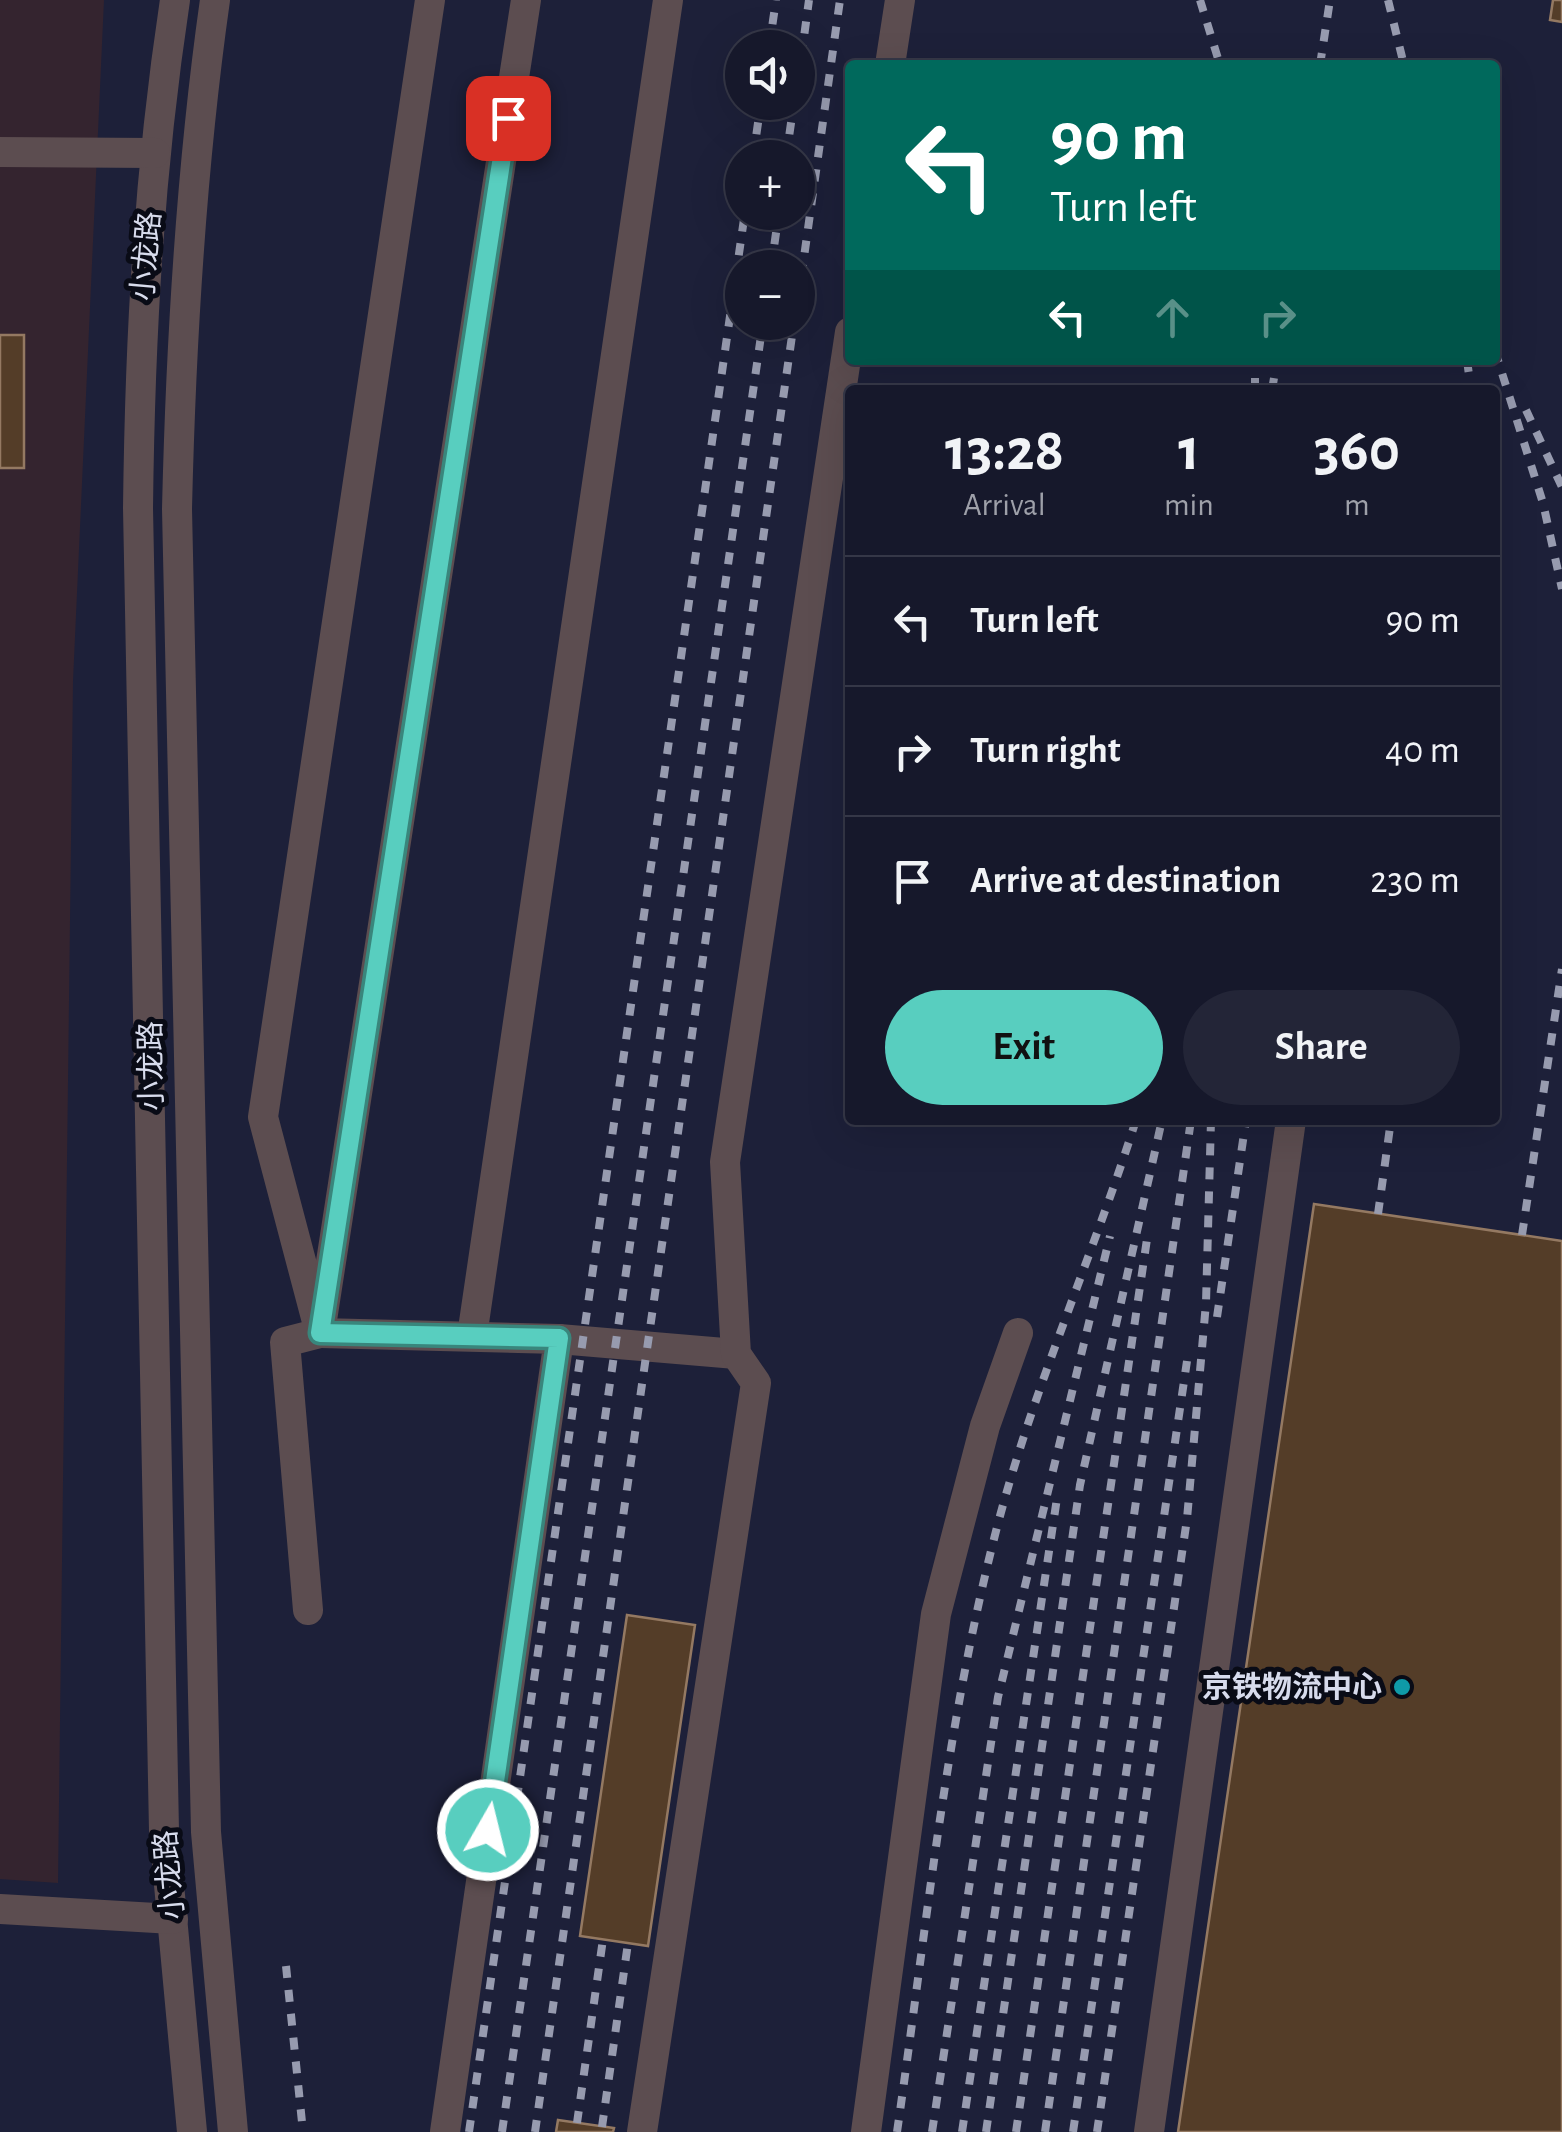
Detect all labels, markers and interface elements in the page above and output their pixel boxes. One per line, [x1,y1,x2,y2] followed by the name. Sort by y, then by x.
[725,30,815,340] map controls
[725,30,815,120] button: sound
[466,76,551,161] pin
[481,91,536,146] icon: arrive
[885,100,1015,230] icon: left
[1050,103,1187,173] text: 90 m
[725,140,815,230] button: +
[1050,185,1197,230] text: Turn left
[126,210,166,302] street label: 小龙路
[725,250,815,340] button: −
[1040,290,1095,345] icon: left
[1145,290,1200,345] icon: ahead
[1250,290,1305,345] icon: right
[945,421,1064,481] text: 13:28
[1178,421,1200,481] text: 1
[1314,421,1400,481] text: 360
[963,489,1046,521] text: Arrival
[1164,489,1214,521] text: min
[1344,489,1370,521] text: m
[885,594,940,649] icon: left
[970,602,1098,640] text: Turn left
[1385,602,1460,640] text: 90 m
[885,724,940,779] icon: right
[970,732,1120,770] text: Turn right
[1385,732,1460,770] text: 40 m
[885,854,940,909] icon: arrive
[970,862,1281,900] text: Arrive at destination
[1370,862,1460,900] text: 230 m
[885,990,1163,1105] button: Exit
[1183,990,1460,1105] button: Share
[134,1021,168,1111] street label: 小龙路
[1202,1671,1382,1703] place label: 京铁物流中心
[1391,1676,1413,1698] marker: 京铁物流中心
[436,1778,540,1882] position arrow
[149,1829,189,1921] street label: 小龙路

